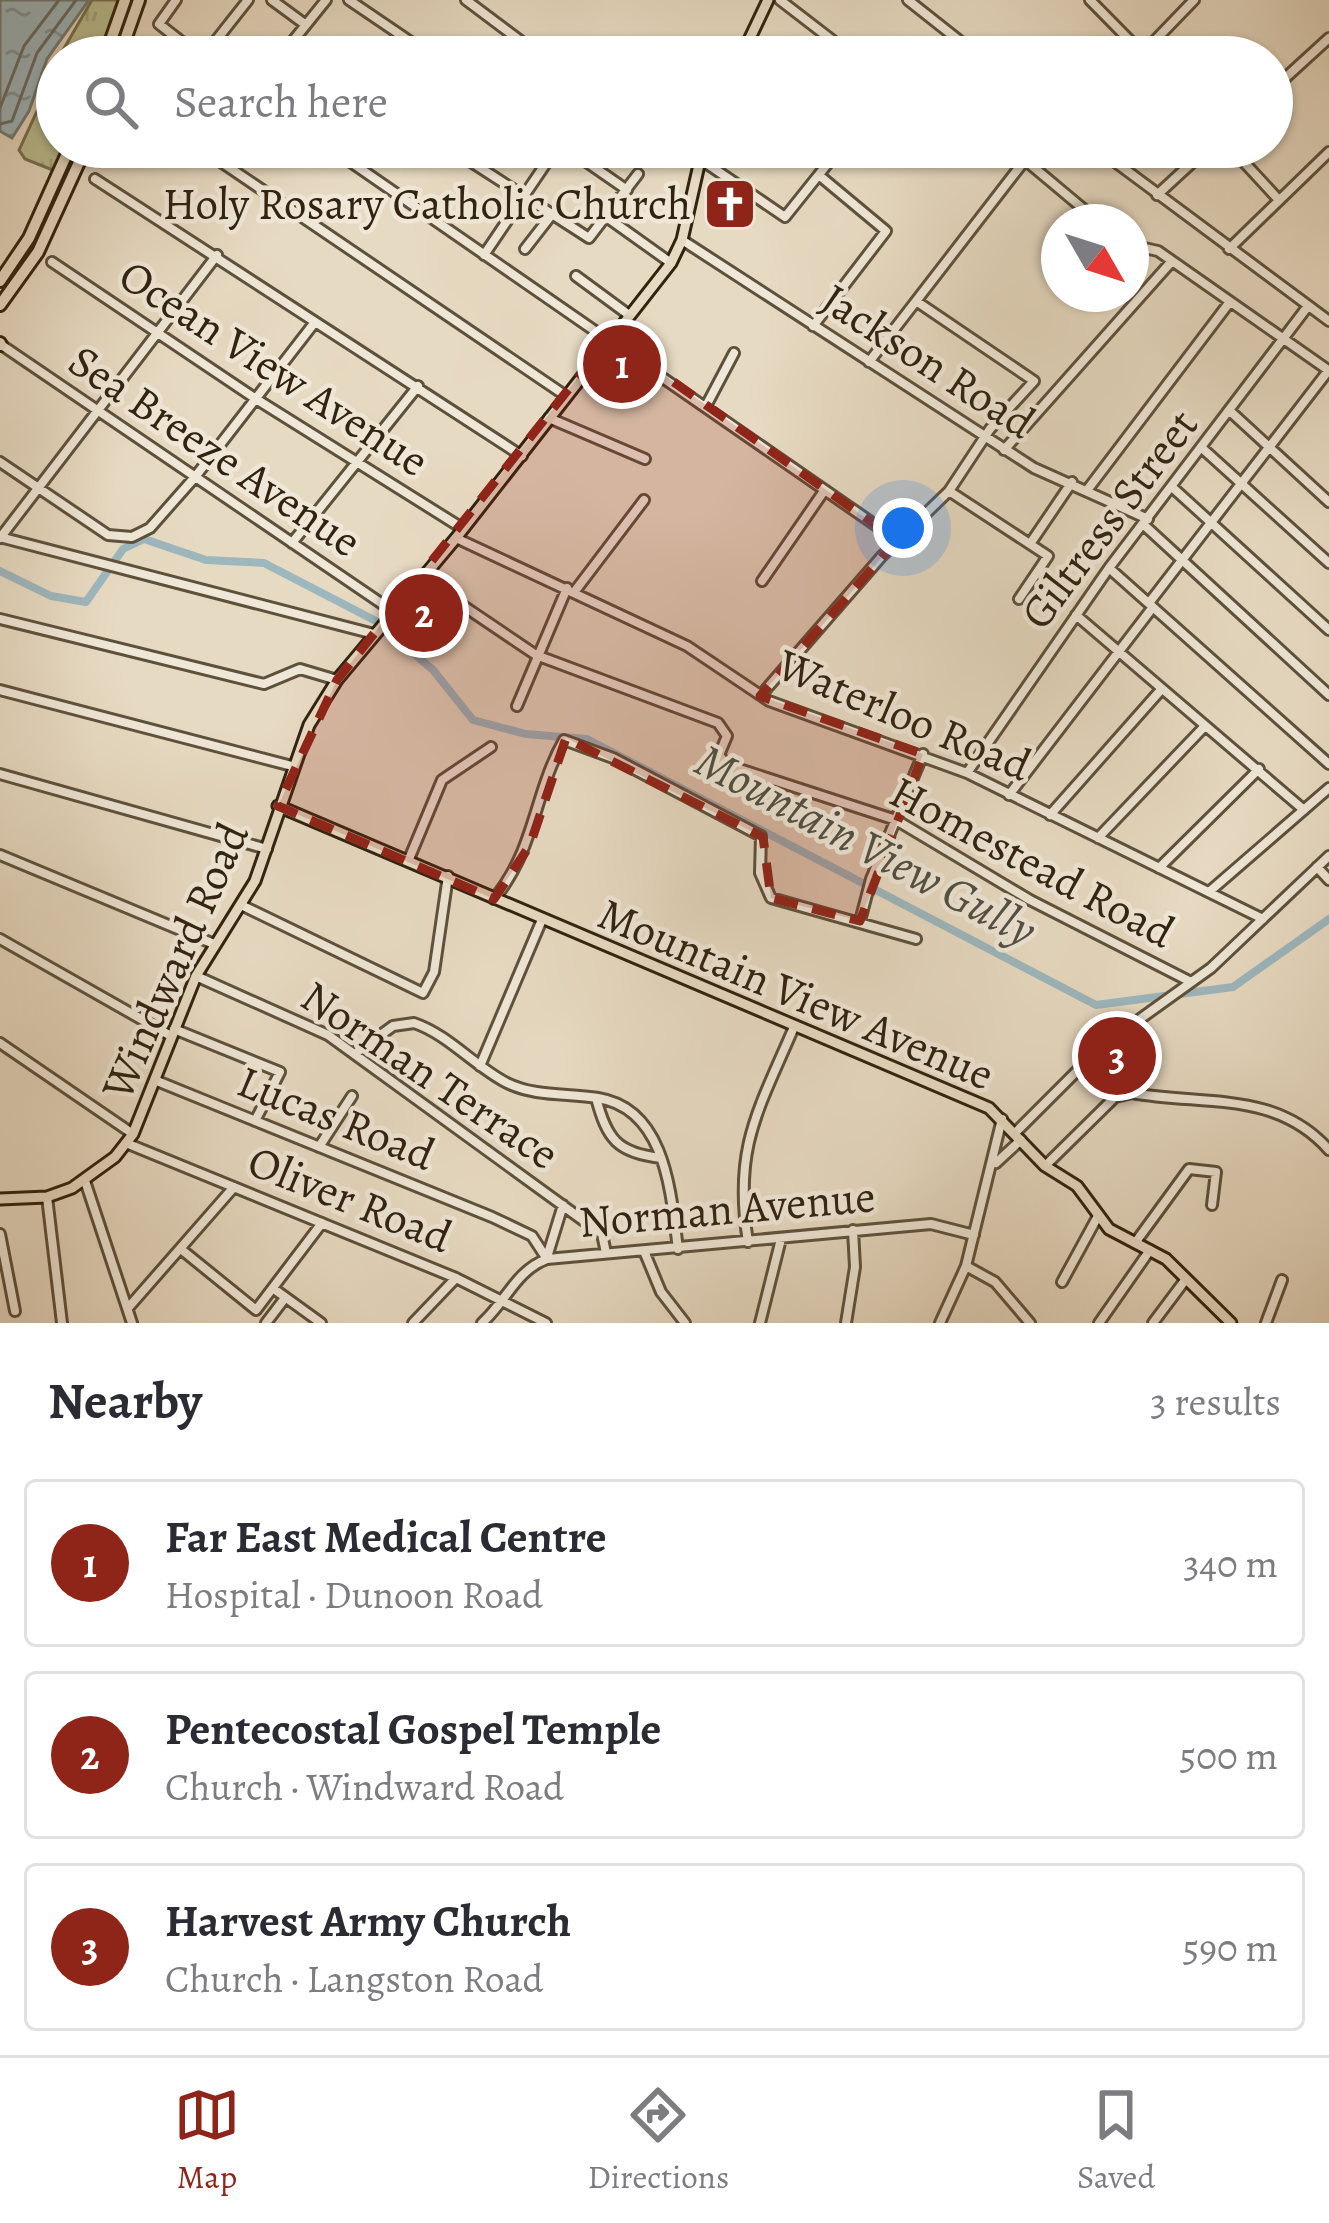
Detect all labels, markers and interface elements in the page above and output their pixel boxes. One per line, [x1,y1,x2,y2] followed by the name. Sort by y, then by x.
[36,36,1293,168] search box
[78,69,144,135] icon: search
[174,71,388,133] text: Search here
[163,173,691,235] place label: Holy Rosary Catholic Church
[702,176,758,232] church icon: Holy Rosary Catholic Church
[1041,204,1149,312] north arrow
[107,245,441,491] street label: Ocean View Avenue
[809,269,1048,454] street label: Jackson Road
[583,319,661,409] pin: 1
[57,330,373,572] street label: Sea Breeze Avenue
[1006,396,1212,642] street label: Giltress Street
[873,498,933,558] your location
[385,568,463,658] pin: 2
[767,633,1041,797] street label: Waterloo Road
[684,727,1048,963] water label: Mountain View Gully
[879,761,1186,963] street label: Homestead Road
[86,812,264,1110] street label: Windward Road
[589,883,1003,1105] street label: Mountain View Avenue
[289,966,571,1184] street label: Norman Terrace
[1078,1011,1156,1101] pin: 3
[228,1050,445,1186] street label: Lucas Road
[239,1130,462,1268] street label: Oliver Road
[576,1165,878,1253] street label: Norman Avenue
[48,1366,202,1436] text: Nearby
[1150,1375,1281,1428] text: 3 results
[165,1506,607,1568] text: Far East Medical Centre
[83,1537,97,1590] text: 1
[1183,1537,1278,1590] text: 340 m
[165,1568,543,1621] text: Hospital · Dunoon Road
[165,1698,661,1760] text: Pentecostal Gospel Temple
[81,1729,99,1782] text: 2
[1179,1729,1278,1782] text: 500 m
[165,1760,564,1813] text: Church · Windward Road
[165,1890,571,1952] text: Harvest Army Church
[82,1921,98,1974] text: 3
[1183,1921,1278,1974] text: 590 m
[165,1952,544,2005] text: Church · Langston Road
[174,2082,240,2199] tab: Map
[588,2082,729,2199] tab: Directions
[1077,2082,1155,2199] tab: Saved

